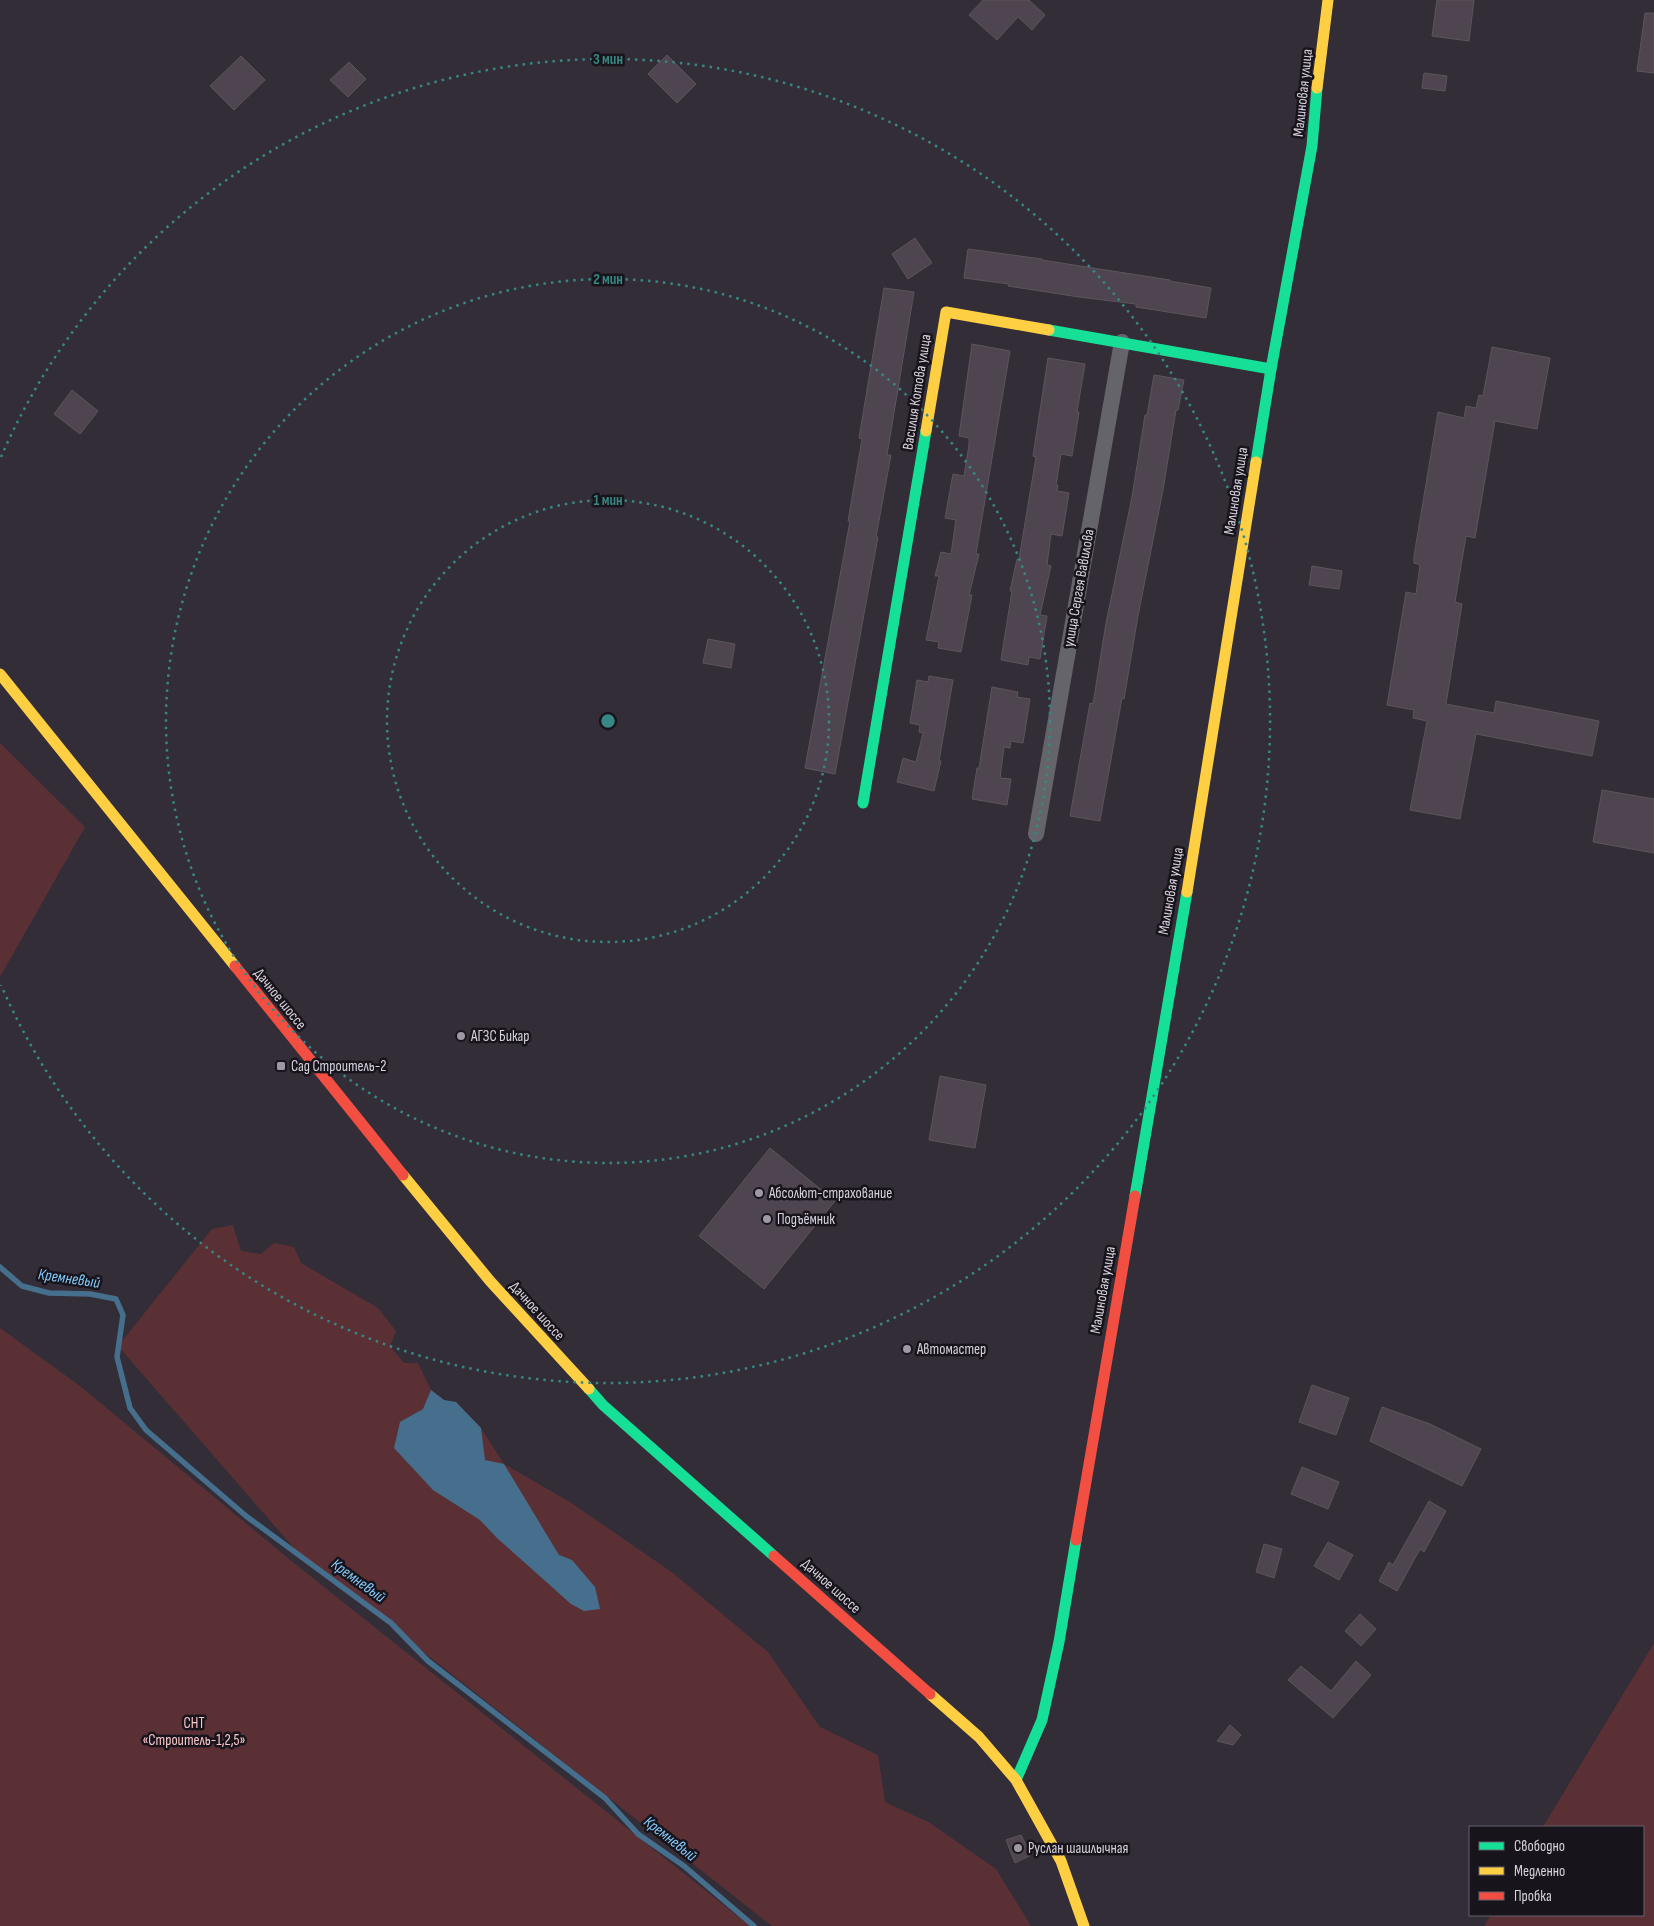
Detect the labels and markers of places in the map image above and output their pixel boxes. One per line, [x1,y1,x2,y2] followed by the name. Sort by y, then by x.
[599,712,617,730] centre of rings
[470,1027,530,1046] place label: АГЗС Бикар
[455,1030,467,1042] marker: АГЗС Бикар
[291,1057,386,1076] place label: Сад Строитель-2
[275,1060,287,1072] marker: Сад Строитель-2
[768,1184,892,1203] place label: Абсолют-страхование
[753,1187,765,1199] marker: Абсолют-страхование
[777,1210,835,1229] place label: Подъёмник
[761,1213,773,1225] marker: Подъёмник
[916,1340,986,1359] place label: Автомастер
[901,1343,913,1355] marker: Автомастер
[1028,1839,1129,1858] place label: Руслан шашлычная
[1012,1842,1024,1854] marker: Руслан шашлычная

